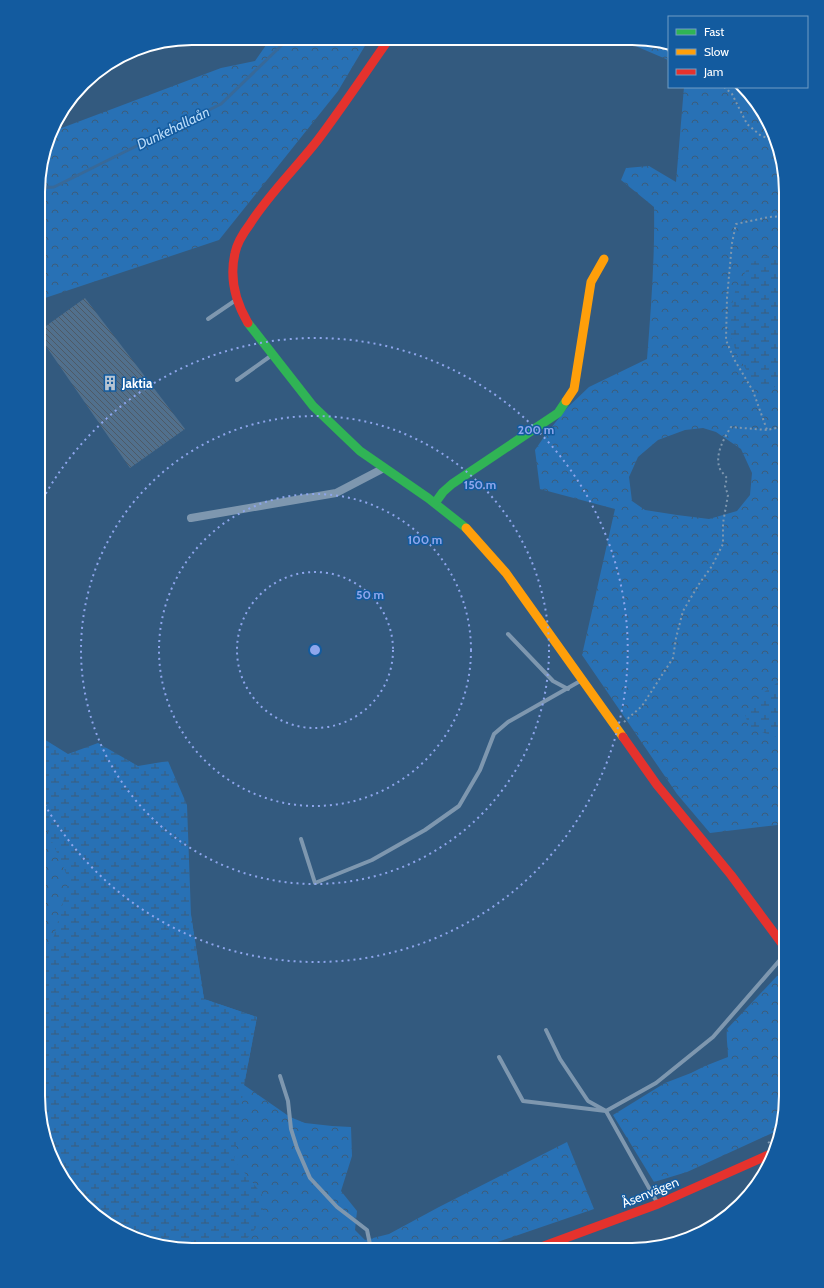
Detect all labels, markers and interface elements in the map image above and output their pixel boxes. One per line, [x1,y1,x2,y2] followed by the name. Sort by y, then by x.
[668,16,808,88] legend
[704,24,724,39] text: Fast
[704,44,729,59] text: Slow
[703,64,723,79] text: Jam
[133,103,213,153] water label: Dunkehallaån
[101,374,119,392] building icon: Jaktia
[121,375,153,391] place label: Jaktia
[518,422,554,437] text: 200 m
[464,477,496,492] text: 150 m
[408,532,442,547] text: 100 m
[356,587,384,602] text: 50 m
[308,643,322,657] centre of rings
[619,1172,681,1211] street label: Åsenvägen

